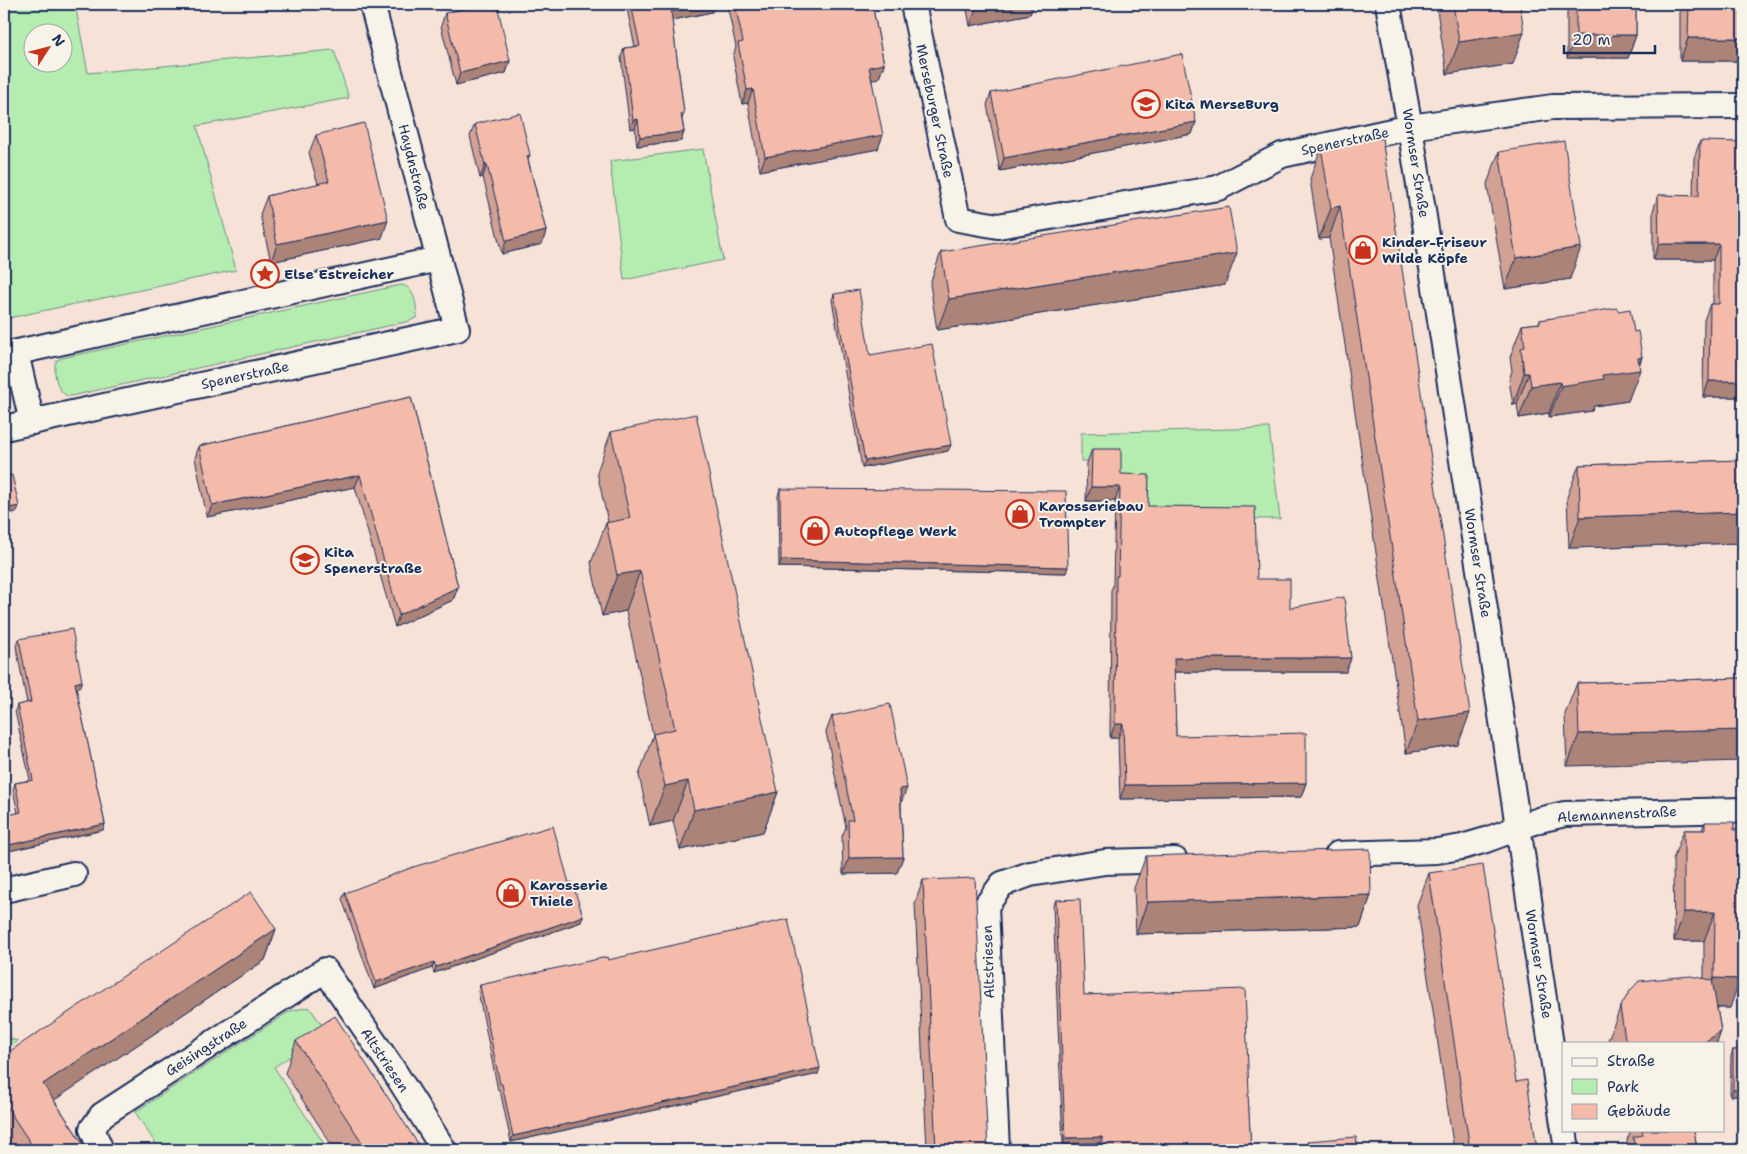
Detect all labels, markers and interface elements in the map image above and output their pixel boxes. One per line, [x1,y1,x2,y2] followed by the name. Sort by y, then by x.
[22,22,72,72] north arrow
[1564,22,1656,54] scale bar
[1572,30,1611,50] text: 20 m
[48,31,69,50] text: N
[912,42,958,180] street label: Merseburger Straße
[1131,89,1161,119] school or university icon: Kita MerseBurg
[1165,95,1279,113] place label: Kita MerseBurg
[1398,107,1434,219] street label: Wormser Straße
[395,122,433,212] street label: Haydnstraße
[1299,123,1391,159] street label: Spenerstraße
[1382,233,1487,267] place label: Kinder-Friseur Wilde Köpfe
[1348,235,1378,265] shop icon: Kinder-Friseur Wilde Köpfe
[250,259,280,289] place icon: Else Estreicher
[284,265,394,283] place label: Else Estreicher
[199,357,291,393] street label: Spenerstraße
[1039,497,1144,531] place label: Karosseriebau Trompter
[1005,499,1035,529] shop icon: Karosseriebau Trompter
[1460,507,1496,619] street label: Wormser Straße
[800,516,830,546] shop icon: Autopflege Werk
[834,522,957,540] place label: Autopflege Werk
[324,543,422,577] place label: Kita Spenerstraße
[290,545,320,575] school or university icon: Kita Spenerstraße
[1557,802,1678,826] street label: Alemannenstraße
[530,876,608,910] place label: Karosserie Thiele
[496,878,526,908] shop icon: Karosserie Thiele
[1521,908,1557,1020] street label: Wormser Straße
[978,924,998,999] street label: Altstriesen
[162,1014,250,1080] street label: Geisingstraße
[357,1024,413,1096] street label: Altstriesen
[1562,1042,1724,1132] legend
[1607,1051,1655,1071] text: Straße
[1607,1077,1639,1097] text: Park
[1607,1101,1671,1121] text: Gebäude

